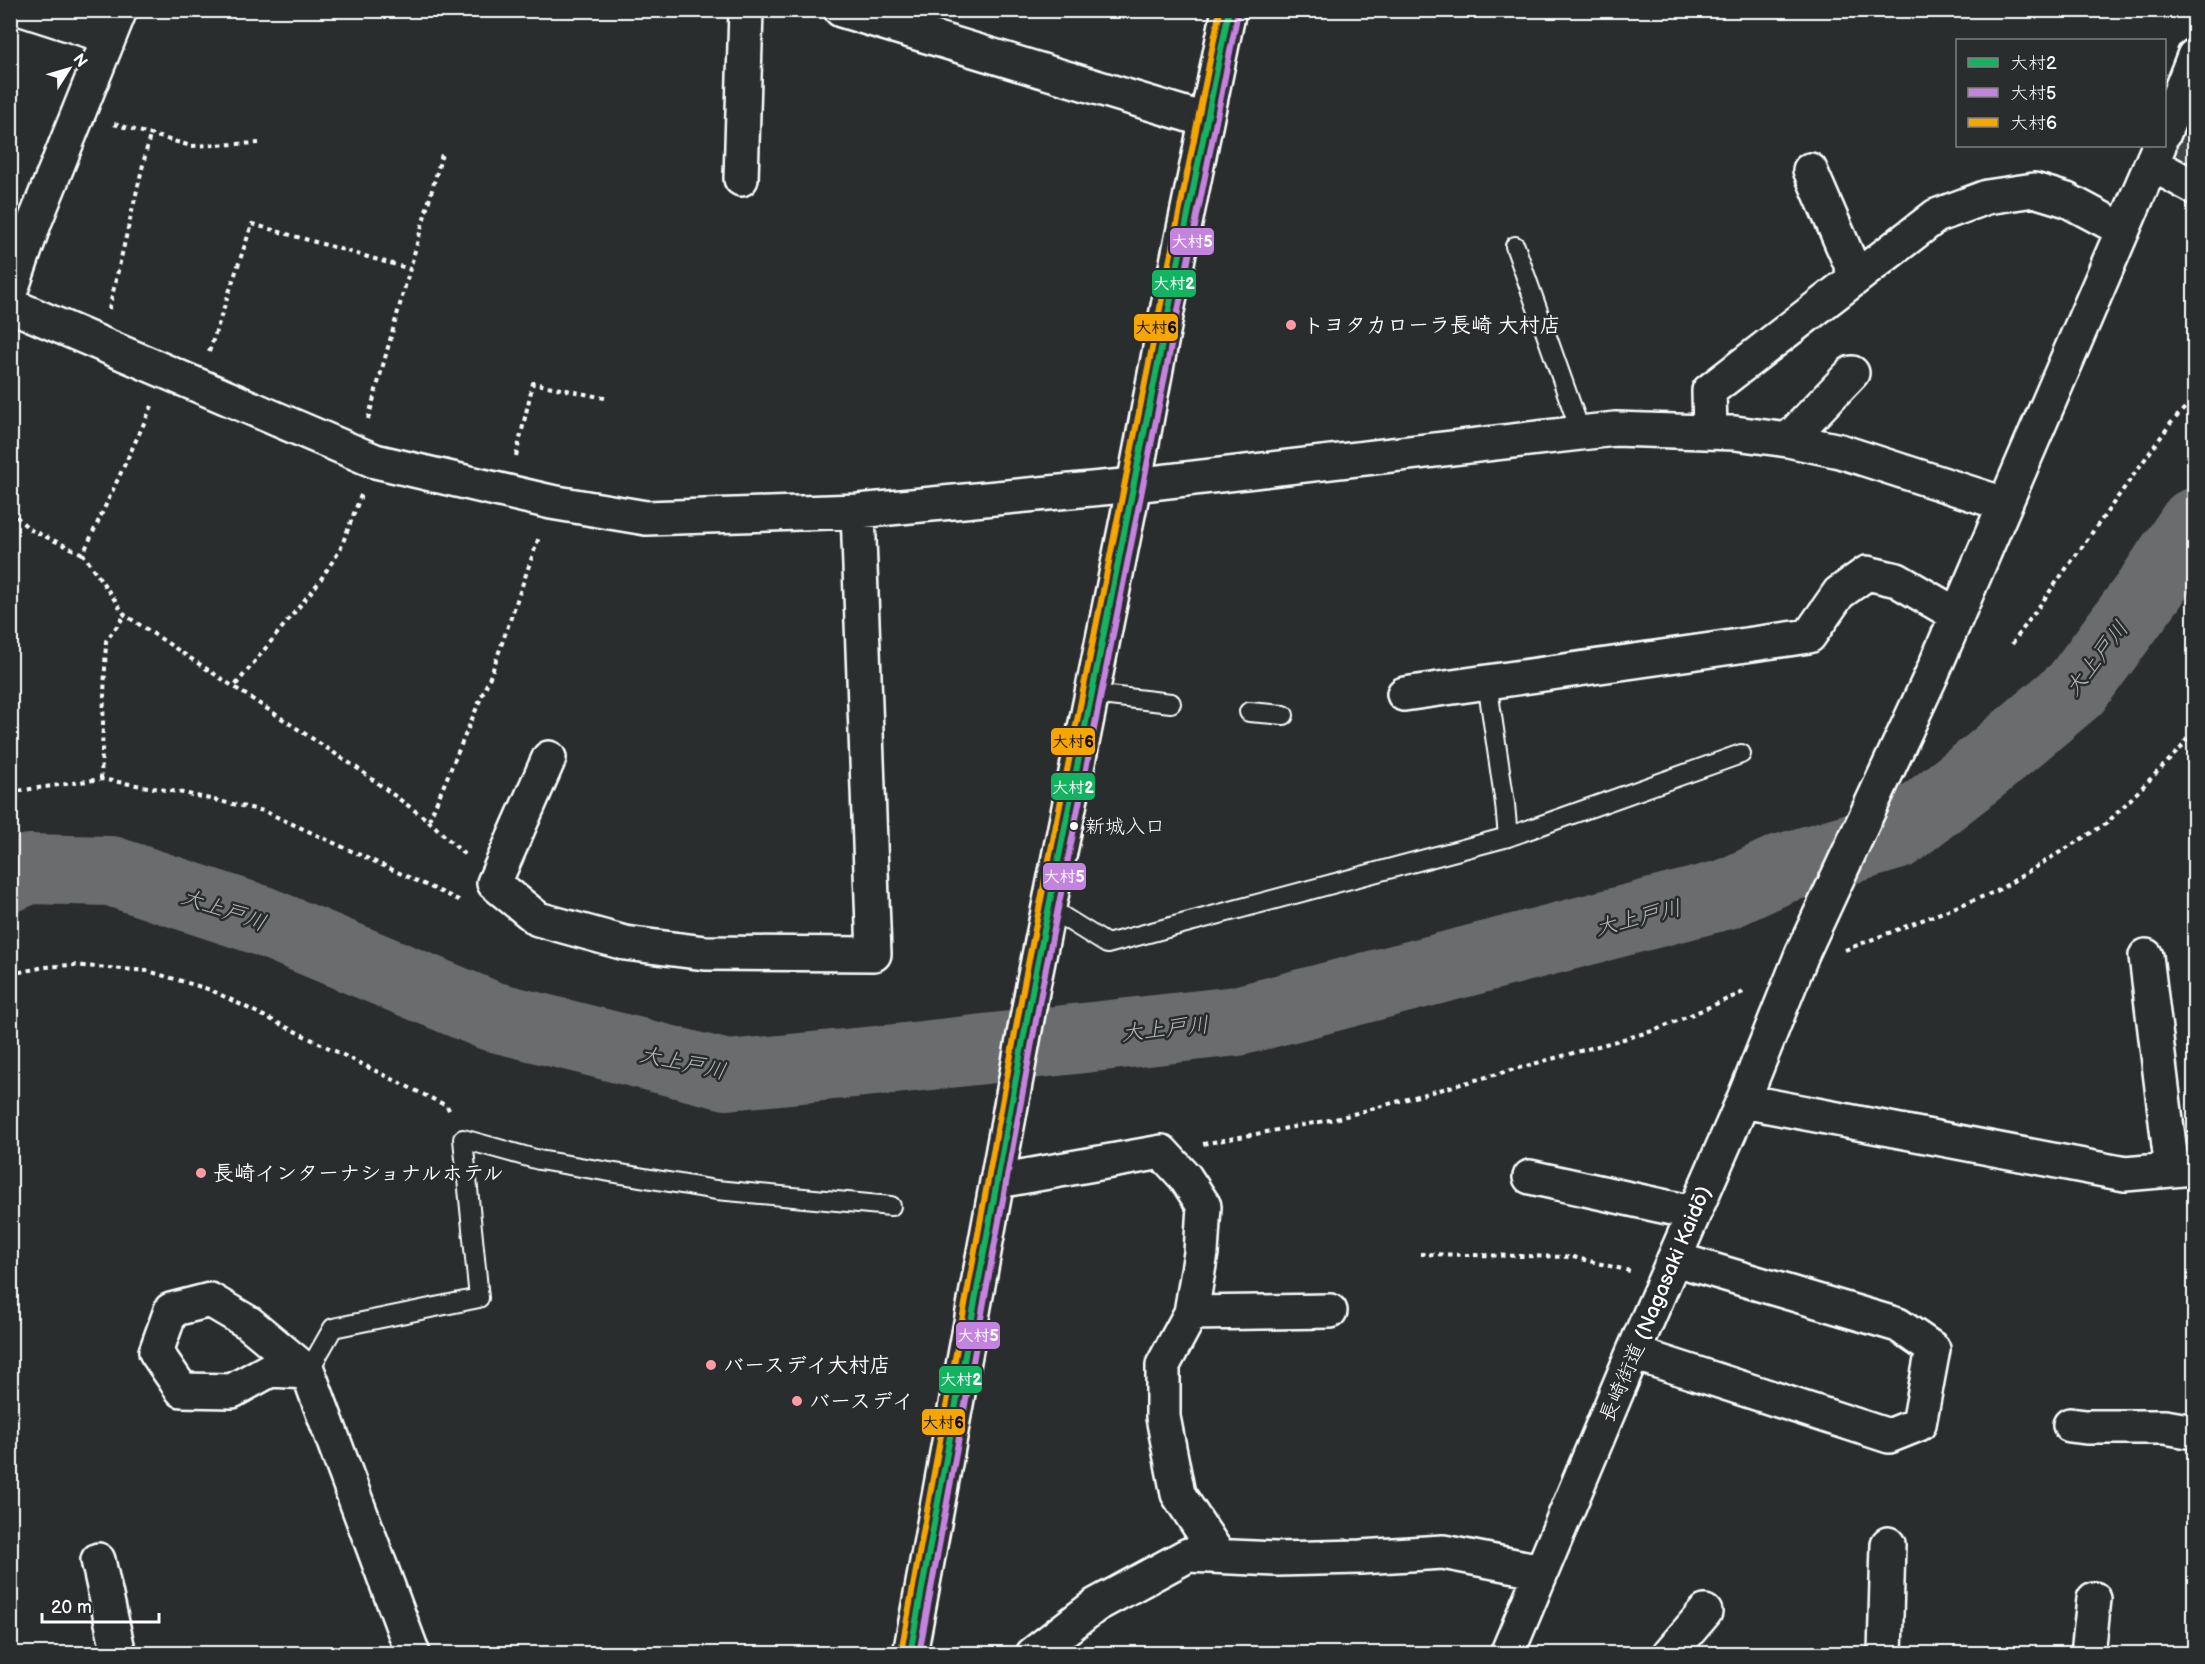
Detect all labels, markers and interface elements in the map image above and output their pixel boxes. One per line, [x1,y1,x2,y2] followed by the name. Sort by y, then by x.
[39,39,99,99] north arrow
[1956,39,2166,147] legend
[69,50,91,71] text: N
[2010,53,2057,74] text: 大村2
[2010,83,2056,104] text: 大村5
[2010,113,2057,134] text: 大村6
[1169,227,1215,256] line badge: 大村5
[1171,233,1213,252] text: 大村5
[1151,269,1197,298] line badge: 大村2
[1153,275,1195,294] text: 大村2
[1133,313,1179,342] line badge: 大村6
[1303,313,1561,338] place label: トヨタカローラ長崎 大村店
[1284,318,1298,332] marker: トヨタカローラ長崎 大村店
[1135,319,1177,338] text: 大村6
[2059,616,2135,702] water label: 大上戸川
[1050,727,1096,756] line badge: 大村6
[1052,733,1094,752] text: 大村6
[1050,772,1096,801] line badge: 大村2
[1052,779,1094,798] text: 大村2
[1085,815,1165,839] place label: 新城入口
[1068,820,1080,832] marker: 新城入口
[1042,862,1087,891] line badge: 大村5
[1043,868,1085,887] text: 大村5
[178,883,270,938] water label: 大上戸川
[1592,895,1684,942] water label: 大上戸川
[1120,1011,1210,1048] water label: 大上戸川
[637,1041,729,1086] water label: 大上戸川
[213,1161,504,1186] place label: 長崎インターナショナルホテル
[194,1166,208,1180] marker: 長崎インターナショナルホテル
[1594,1182,1717,1426] street label: 長崎街道 (Nagasaki Kaidō)
[955,1321,1001,1350] line badge: 大村5
[957,1327,999,1346] text: 大村5
[723,1353,891,1378] place label: バースデイ大村店
[704,1358,718,1372] marker: バースデイ大村店
[938,1365,983,1394] line badge: 大村2
[940,1371,982,1390] text: 大村2
[809,1389,914,1414] place label: バースデイ
[790,1394,804,1408] marker: バースデイ
[921,1408,966,1436] line badge: 大村6
[922,1414,964,1433] text: 大村6
[42,1586,159,1624] scale bar
[51,1597,92,1618] text: 20 m

